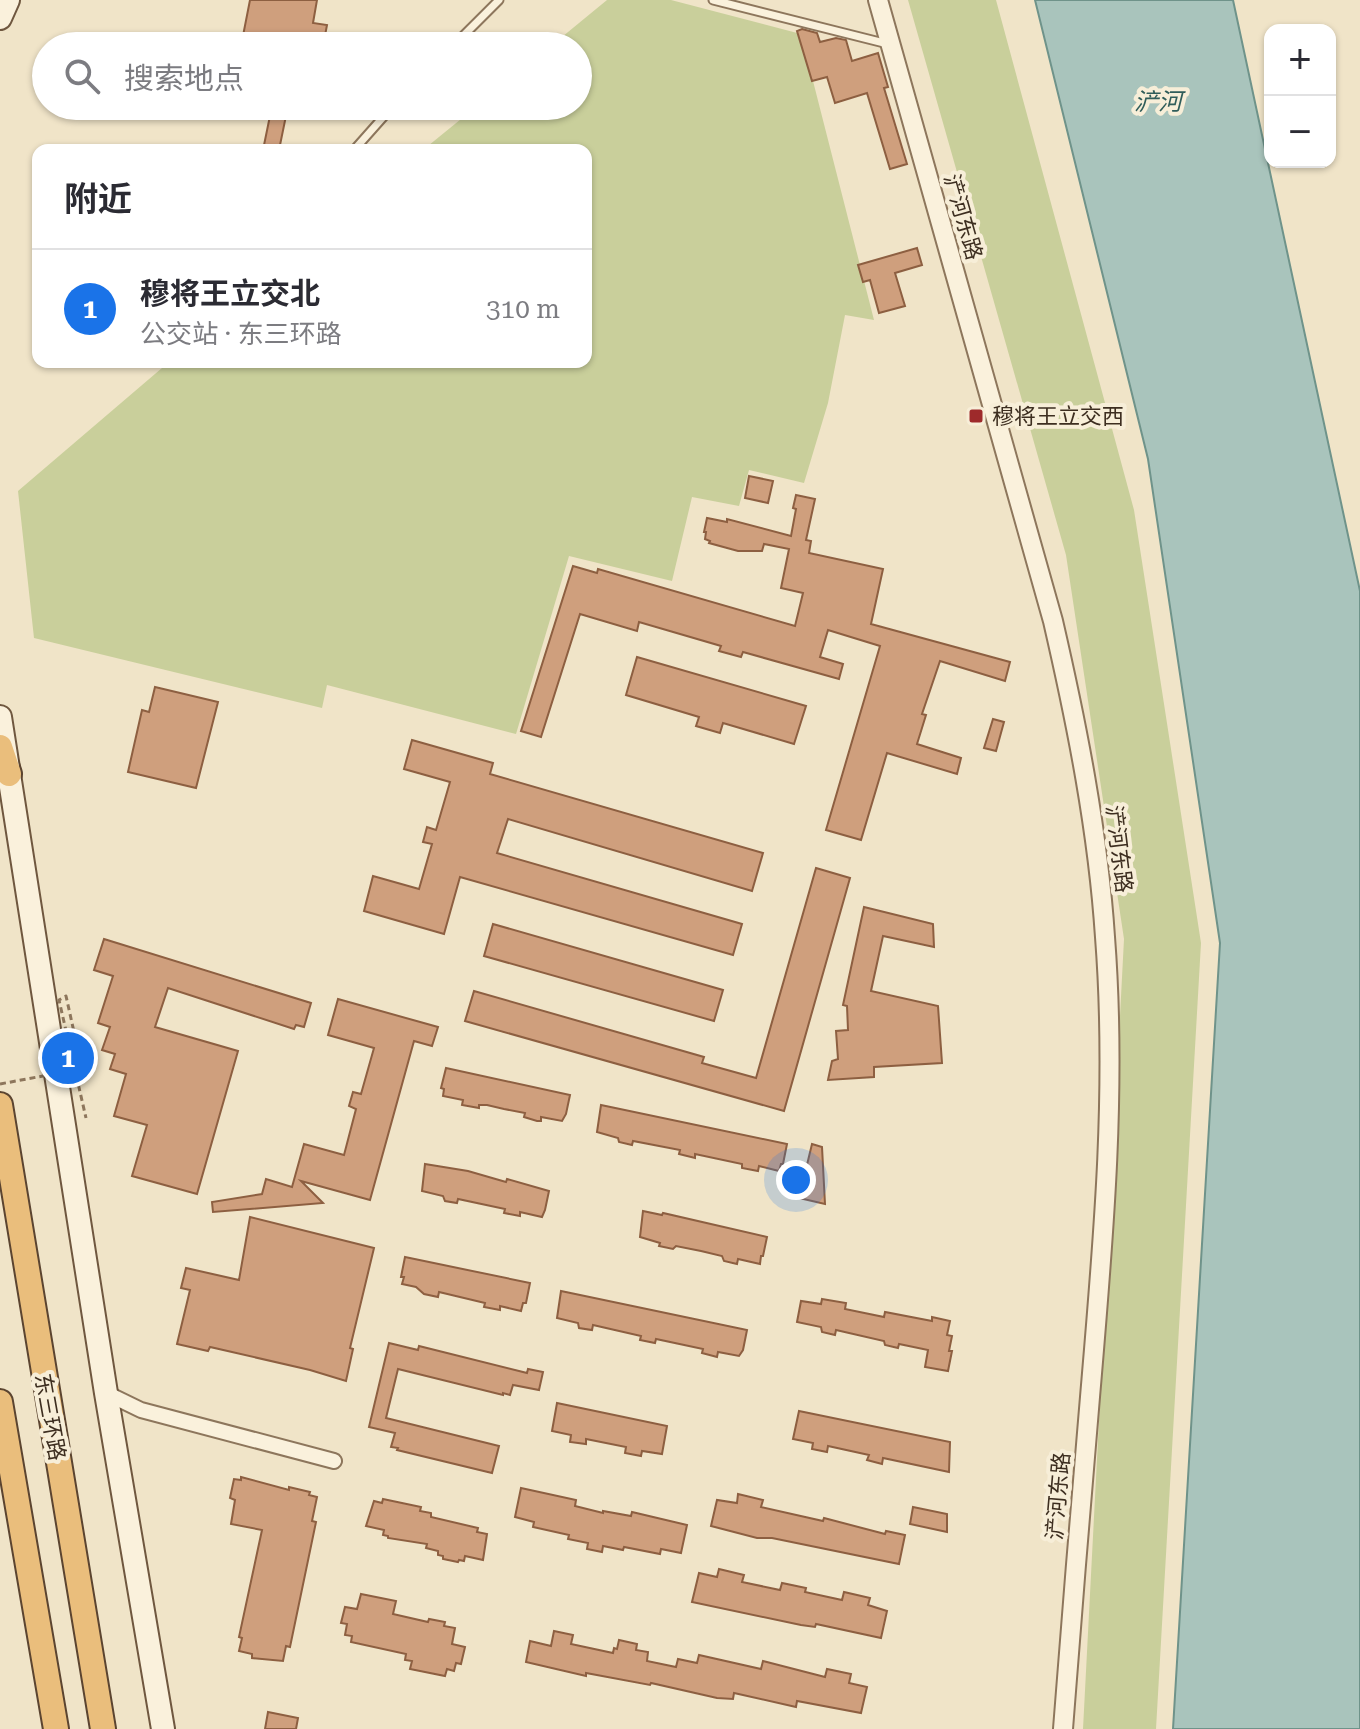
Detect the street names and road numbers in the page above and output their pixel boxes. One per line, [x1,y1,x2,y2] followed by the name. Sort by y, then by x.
[939,171,987,263] street label: 浐河东路
[1101,804,1137,894] street label: 浐河东路
[30,1371,70,1463] street label: 东三环路
[1042,1451,1074,1541] street label: 浐河东路

